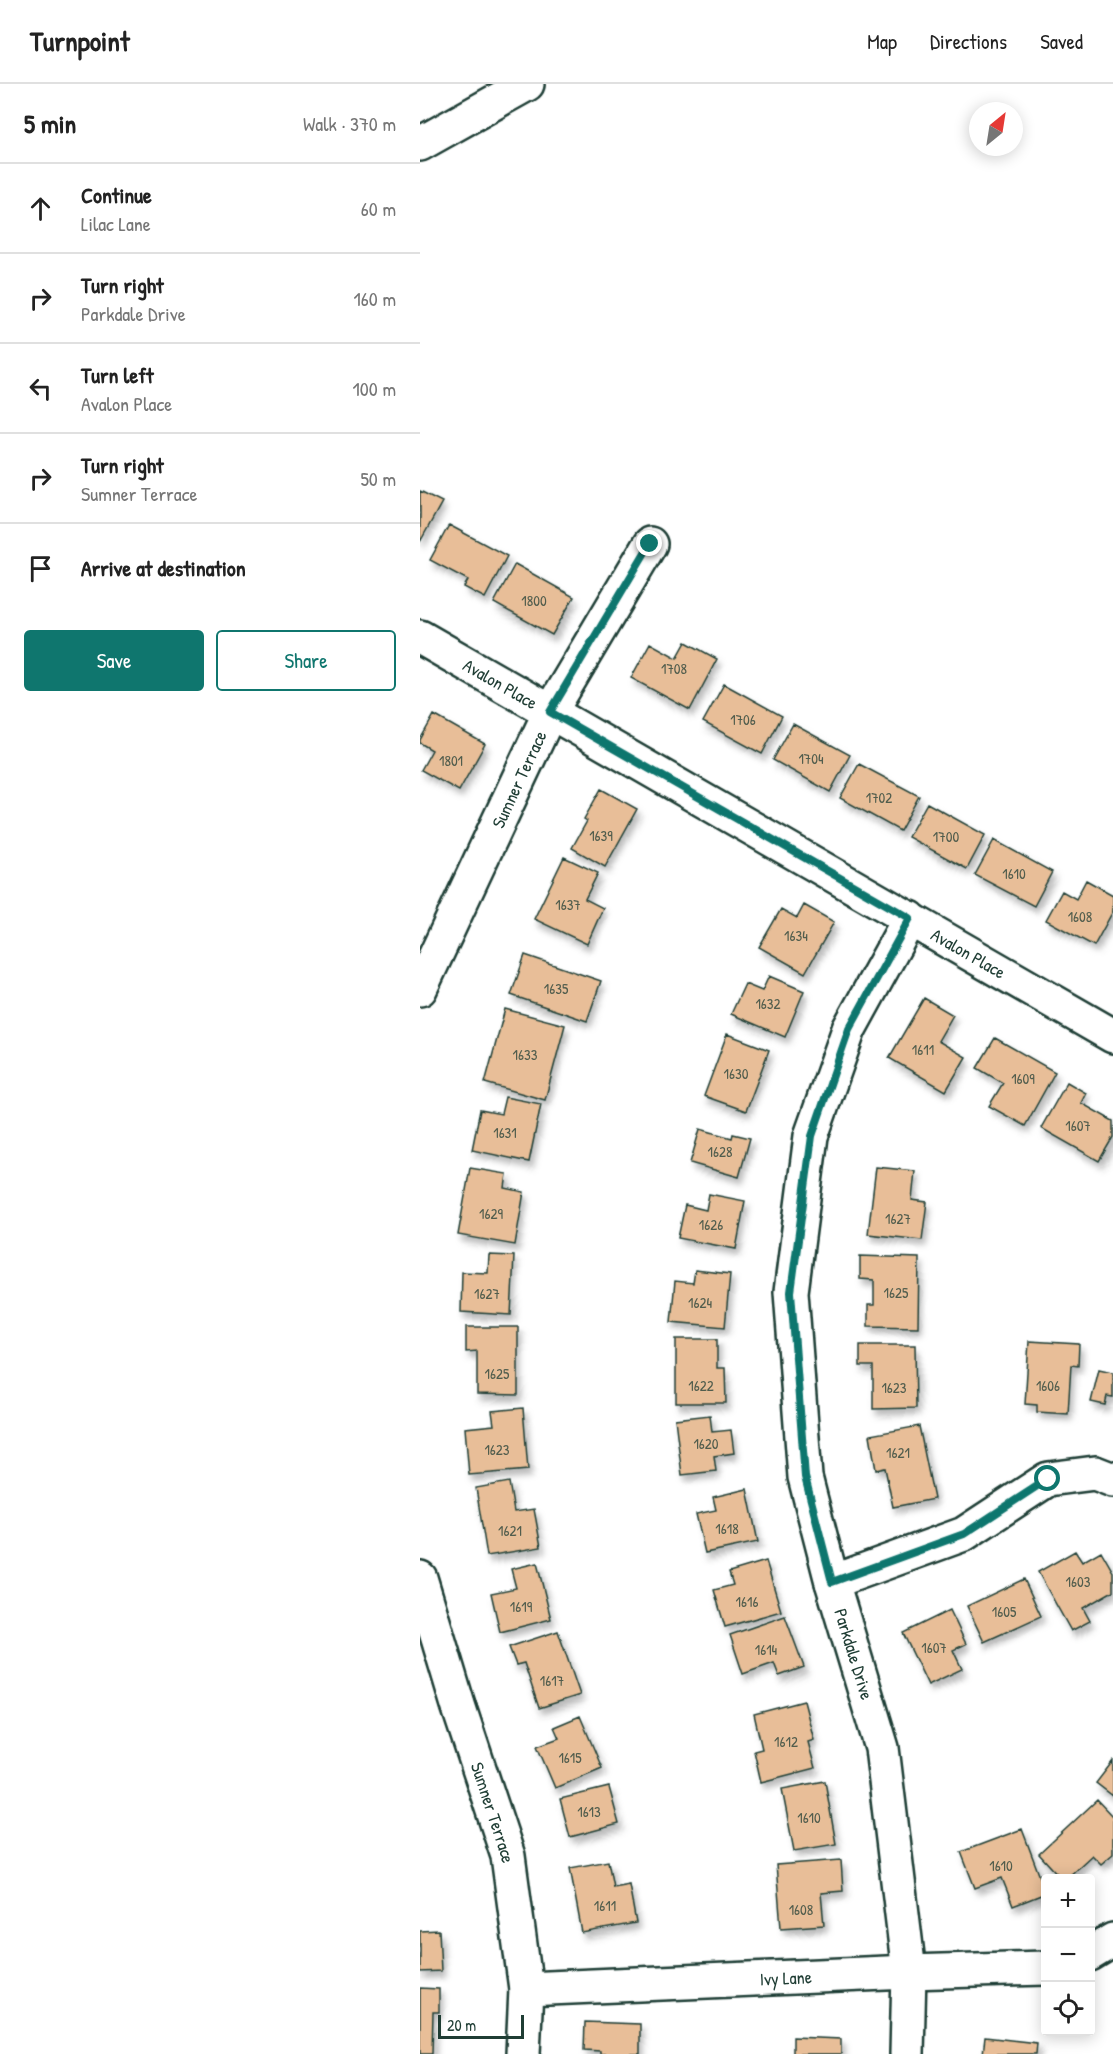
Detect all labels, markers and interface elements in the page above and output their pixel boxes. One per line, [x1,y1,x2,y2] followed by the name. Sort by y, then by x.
[30,22,130,60] text: Turnpoint
[867,27,897,56] text: Map
[930,27,1007,56] text: Directions
[1040,27,1083,56] text: Saved
[969,102,1023,156] north arrow
[24,106,76,141] text: 5 min
[303,110,396,137] text: Walk · 370 m
[81,180,152,210] text: Continue
[24,192,57,225] icon: ahead
[361,195,396,222] text: 60 m
[81,210,151,237] text: Lilac Lane
[81,270,164,300] text: Turn right
[24,282,57,315] icon: right
[354,285,396,312] text: 160 m
[81,300,186,327] text: Parkdale Drive
[81,360,154,390] text: Turn left
[24,372,57,405] icon: left
[353,375,396,402] text: 100 m
[81,390,172,417] text: Avalon Place
[81,450,164,480] text: Turn right
[24,462,57,495] icon: right
[360,465,396,492] text: 50 m
[81,480,197,507] text: Sumner Terrace
[636,530,662,556] route end
[24,552,57,585] icon: arrive
[81,553,246,583] text: Arrive at destination
[521,590,547,611] house number: 1800
[24,630,204,691] button: Save
[216,630,396,691] button: Share
[459,652,542,715] street label: Avalon Place
[661,658,687,679] house number: 1708
[730,709,756,730] house number: 1706
[485,726,552,832] street label: Sumner Terrace
[798,748,824,769] house number: 1704
[439,750,463,771] house number: 1801
[866,787,892,808] house number: 1702
[589,825,613,846] house number: 1639
[933,826,959,847] house number: 1700
[1002,863,1026,884] house number: 1610
[555,894,581,915] house number: 1637
[1068,906,1092,927] house number: 1608
[927,922,1010,984] street label: Avalon Place
[784,925,808,946] house number: 1634
[544,978,569,999] house number: 1635
[755,993,781,1014] house number: 1632
[912,1039,934,1060] house number: 1611
[513,1044,538,1065] house number: 1633
[724,1063,749,1084] house number: 1630
[1011,1068,1035,1089] house number: 1609
[1065,1115,1091,1136] house number: 1607
[493,1122,517,1143] house number: 1631
[708,1141,732,1162] house number: 1628
[479,1203,503,1224] house number: 1629
[885,1208,911,1229] house number: 1627
[699,1214,723,1235] house number: 1626
[884,1282,909,1303] house number: 1625
[474,1283,500,1304] house number: 1627
[688,1292,712,1313] house number: 1624
[485,1363,510,1384] house number: 1625
[688,1375,714,1396] house number: 1622
[1036,1375,1060,1396] house number: 1606
[881,1377,907,1398] house number: 1623
[693,1433,719,1454] house number: 1620
[484,1439,510,1460] house number: 1623
[886,1442,910,1463] house number: 1621
[1034,1465,1060,1491] route start
[715,1518,739,1539] house number: 1618
[498,1520,522,1541] house number: 1621
[1066,1571,1091,1592] house number: 1603
[736,1591,758,1612] house number: 1616
[510,1596,533,1617] house number: 1619
[992,1601,1017,1622] house number: 1605
[828,1605,880,1703] street label: Parkdale Drive
[921,1637,947,1658] house number: 1607
[755,1639,778,1660] house number: 1614
[540,1670,564,1691] house number: 1617
[774,1731,798,1752] house number: 1612
[558,1747,582,1768] house number: 1615
[465,1759,521,1864] street label: Sumner Terrace
[577,1801,601,1822] house number: 1613
[797,1807,821,1828] house number: 1610
[989,1855,1013,1876] house number: 1610
[1041,1874,1095,2036] map controls
[1041,1874,1095,1928] button: +
[594,1895,616,1916] house number: 1611
[789,1899,813,1920] house number: 1608
[1041,1928,1095,1982] button: −
[759,1964,812,1991] street label: Ivy Lane
[1041,1982,1095,2036] button: locate
[438,2012,524,2040] scale bar
[447,2014,476,2036] text: 20 m

